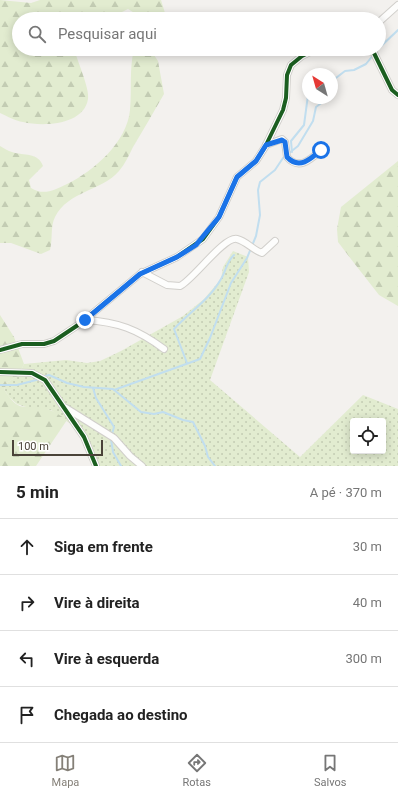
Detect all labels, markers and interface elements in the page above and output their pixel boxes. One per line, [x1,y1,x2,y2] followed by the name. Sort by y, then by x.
[12,12,386,56] search box
[26,23,48,45] icon: search
[58,25,157,43] text: Pesquisar aqui
[302,68,338,104] north arrow
[312,141,330,159] route start
[76,311,94,329] route end
[350,418,386,454] map controls
[350,418,386,454] button: locate
[12,438,103,457] scale bar
[18,440,49,453] text: 100 m
[16,482,59,502] text: 5 min
[310,485,382,500] text: A pé · 370 m
[16,536,38,558] icon: ahead
[54,538,153,556] text: Siga em frente
[353,539,382,554] text: 30 m
[16,592,38,614] icon: right
[54,594,140,612] text: Vire à direita
[353,595,382,610] text: 40 m
[16,648,38,670] icon: left
[54,650,159,668] text: Vire à esquerda
[345,651,382,666] text: 300 m
[16,704,38,726] icon: arrive
[54,706,188,724] text: Chegada ao destino
[52,752,79,789] tab: Mapa
[183,752,211,789] tab: Rotas
[314,752,346,789] tab: Salvos

